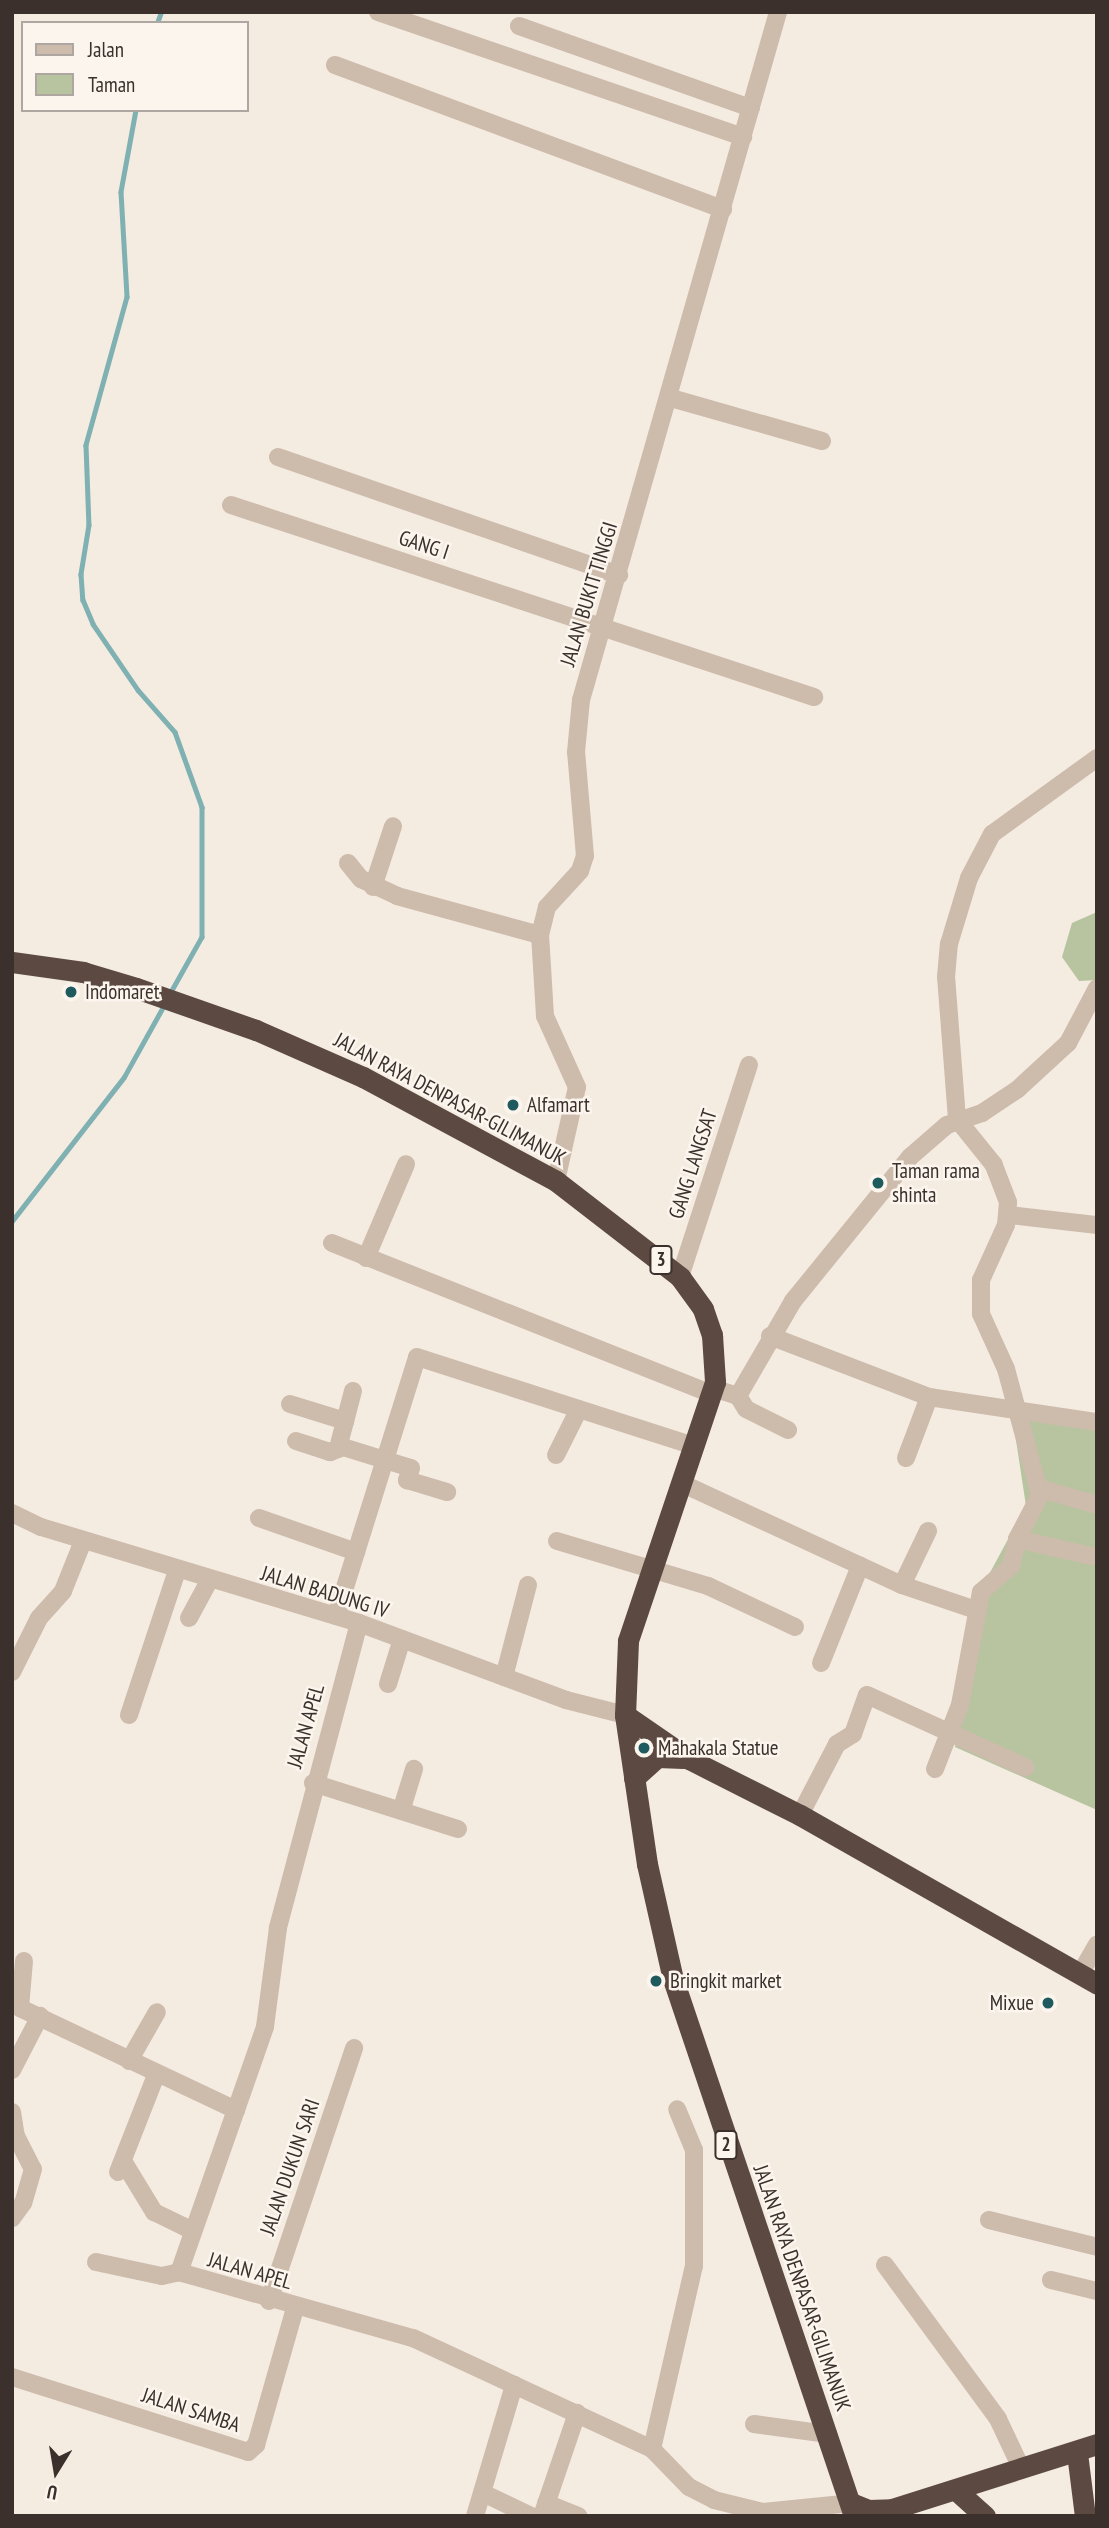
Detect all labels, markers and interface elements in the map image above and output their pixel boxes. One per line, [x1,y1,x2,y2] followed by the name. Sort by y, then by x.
[21,21,248,112] legend
[88,36,124,63] text: Jalan
[88,71,135,98] text: Taman
[555,518,623,670] street label: JALAN BUKIT TINGGI
[396,525,452,565] street label: GANG I
[85,979,160,1005] place label: Indomaret
[63,984,79,1000] marker: Indomaret
[330,1027,570,1171] street label: JALAN RAYA DENPASAR-GILIMANUK
[527,1092,590,1118] place label: Alfamart
[505,1097,521,1113] marker: Alfamart
[663,1106,723,1222] street label: GANG LANGSAT
[892,1158,980,1208] place label: Taman rama shinta
[870,1175,886,1191] marker: Taman rama shinta
[649,1244,673,1276] road number: 3
[258,1561,392,1623] street label: JALAN BADUNG IV
[282,1681,330,1771] street label: JALAN APEL
[658,1735,778,1761] place label: Mahakala Statue
[636,1740,652,1756] marker: Mahakala Statue
[670,1968,782,1994] place label: Bringkit market
[648,1973,664,1989] marker: Bringkit market
[990,1990,1034,2016] place label: Mixue
[1040,1995,1056,2011] marker: Mixue
[255,2096,325,2238] street label: JALAN DUKUN SARI
[714,2130,738,2160] road number: 2
[748,2161,856,2415] street label: JALAN RAYA DENPASAR-GILIMANUK
[205,2247,295,2295] street label: JALAN APEL
[139,2382,243,2438] street label: JALAN SAMBA
[21,2437,91,2507] north arrow
[45,2480,59,2505] text: U

